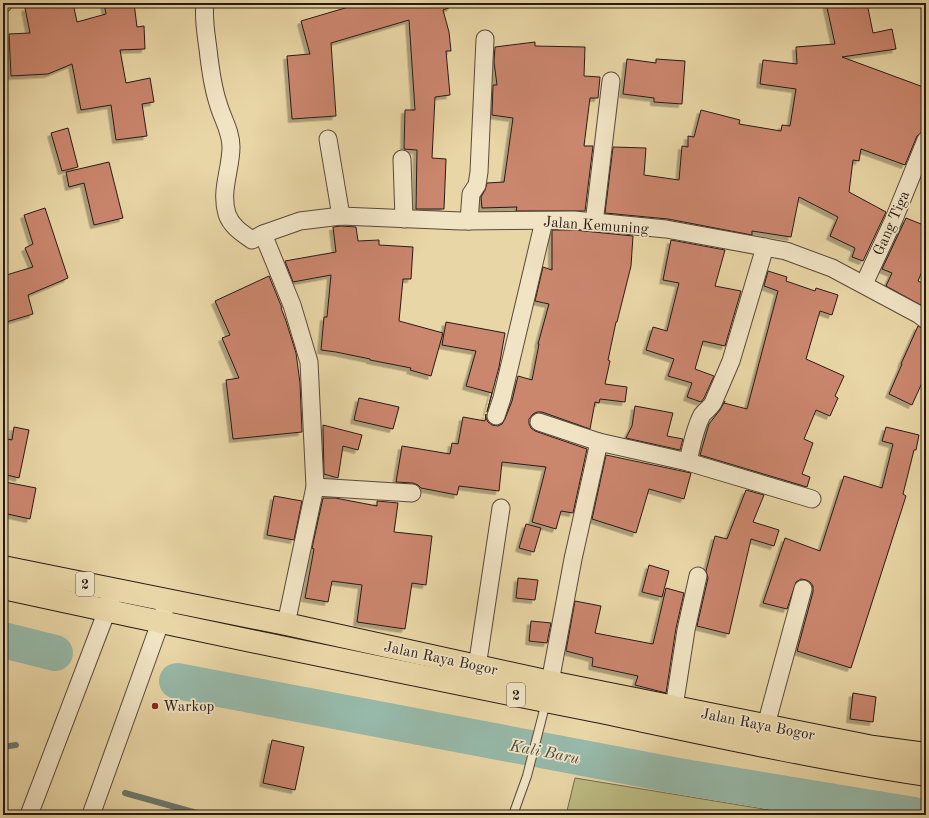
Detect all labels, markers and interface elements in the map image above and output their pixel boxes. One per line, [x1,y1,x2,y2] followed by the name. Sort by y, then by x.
[872,189,913,258] street label: Gang Tiga
[543,215,649,238] street label: Jalan Kemuning
[76,572,94,596] road number: 2
[383,640,499,679] street label: Jalan Raya Bogor
[507,683,525,707] road number: 2
[163,700,215,715] place label: Warkop
[150,701,160,711] marker: Warkop
[699,707,816,744] street label: Jalan Raya Bogor
[507,738,581,768] water label: Kali Baru

